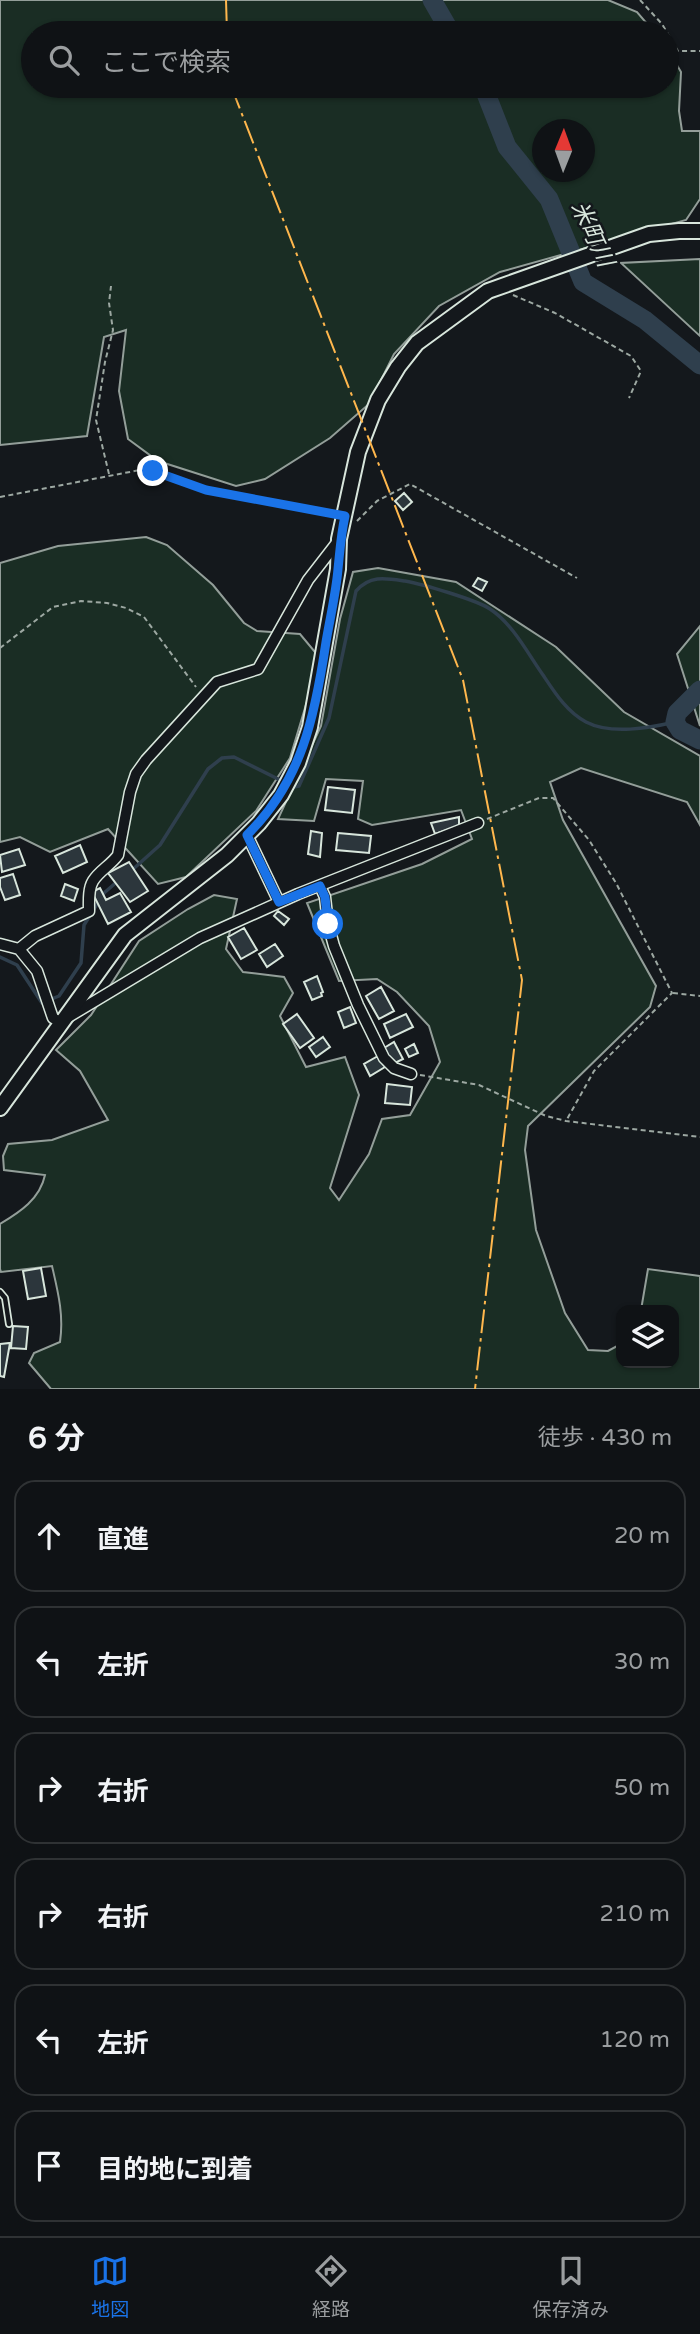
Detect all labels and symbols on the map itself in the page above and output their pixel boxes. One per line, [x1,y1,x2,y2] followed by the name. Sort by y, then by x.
[532,119,595,182] north arrow
[565,197,621,274] water label: 米町川
[137,455,168,486] route end
[312,908,343,939] route start

